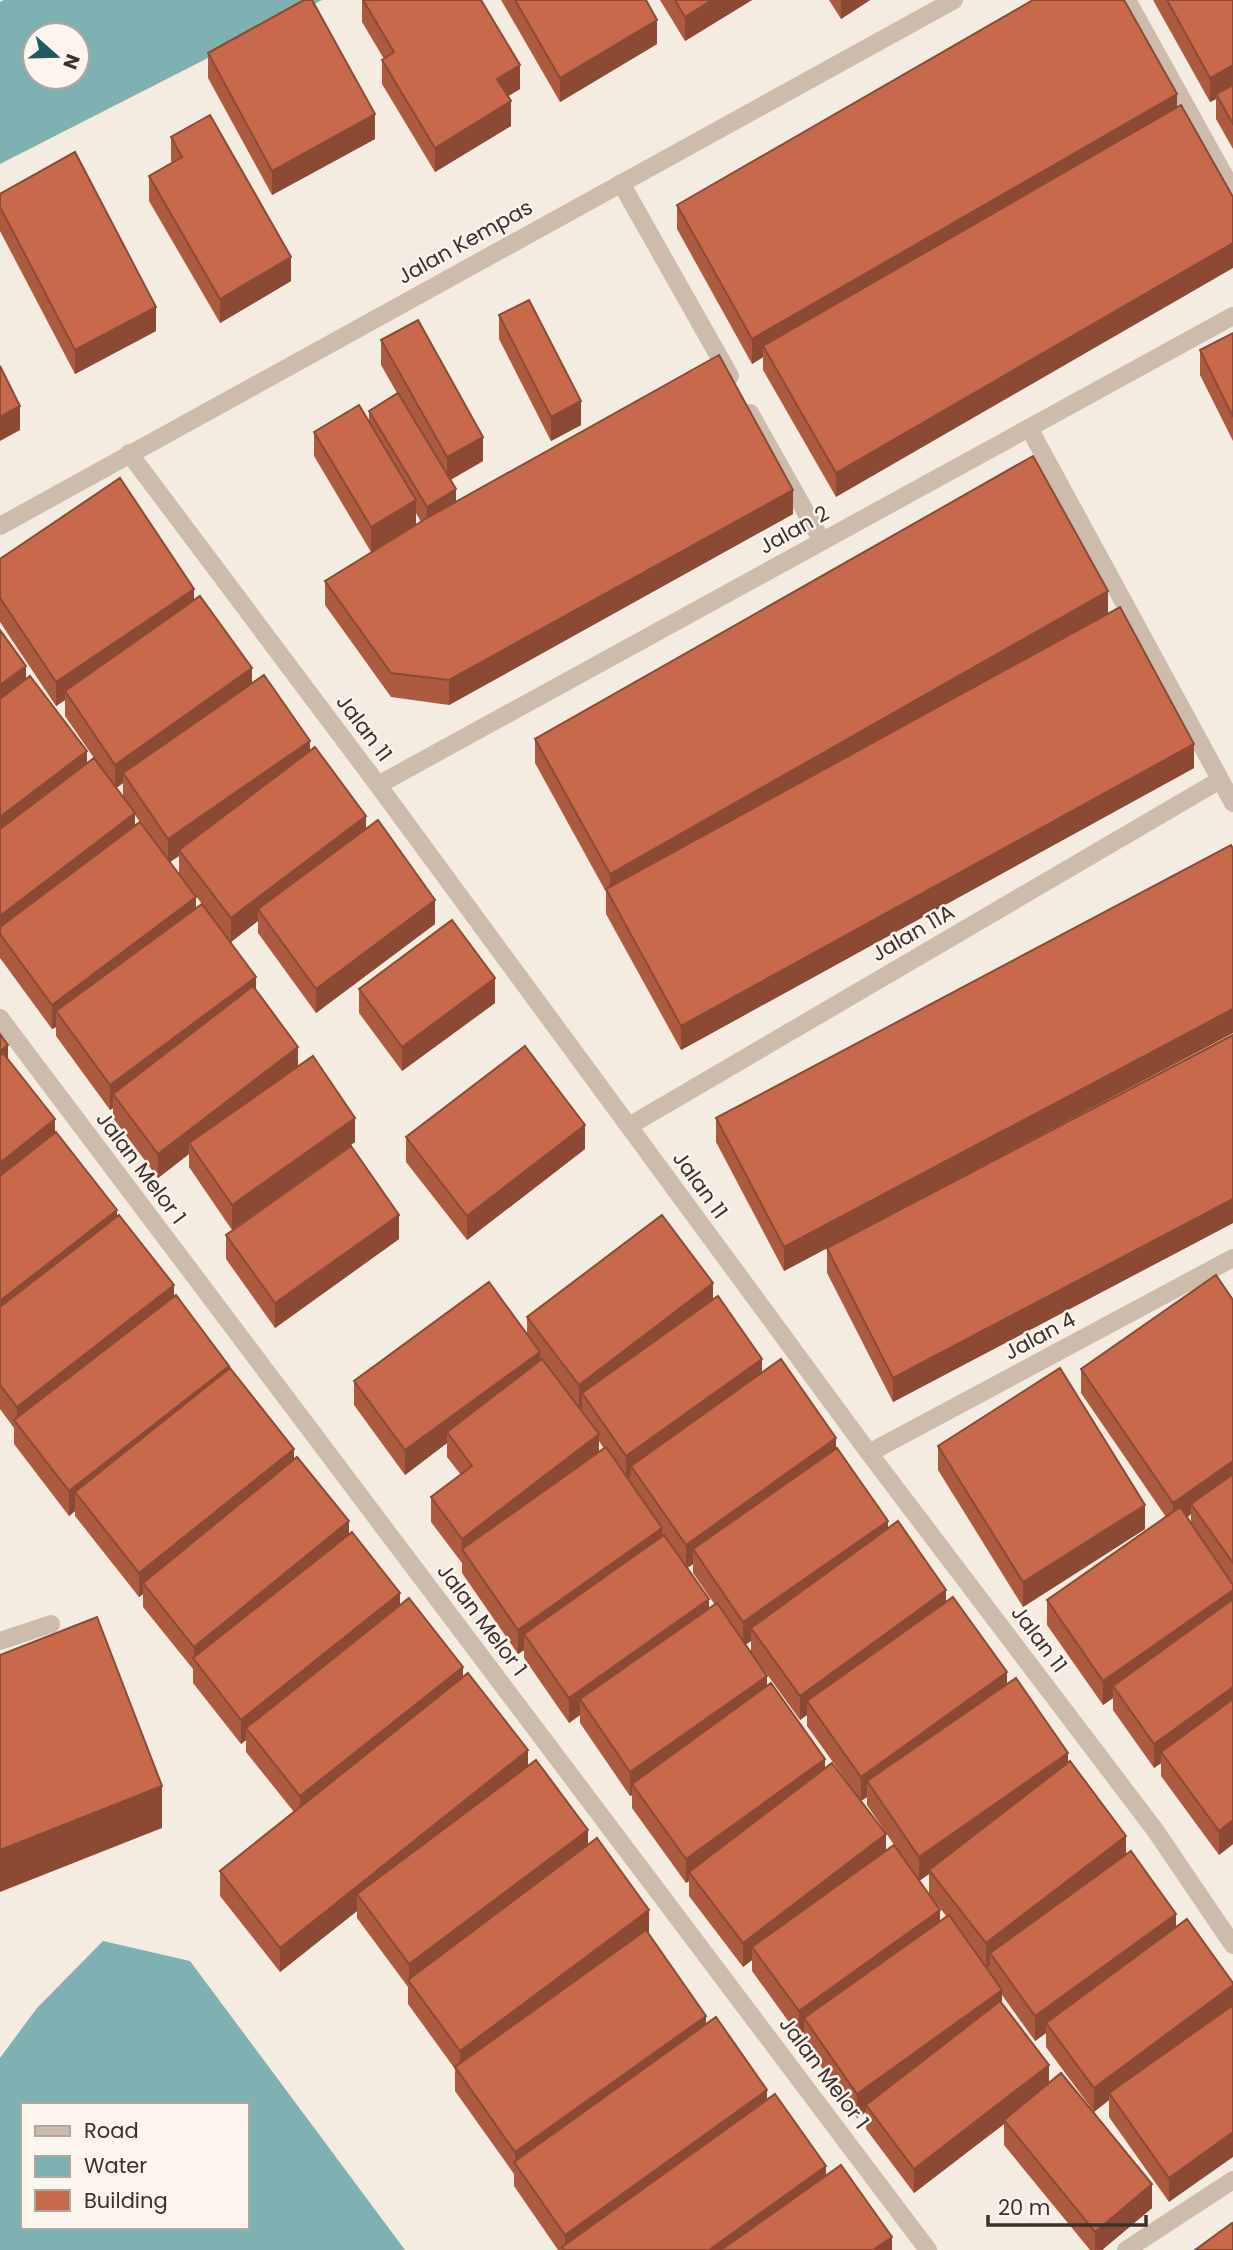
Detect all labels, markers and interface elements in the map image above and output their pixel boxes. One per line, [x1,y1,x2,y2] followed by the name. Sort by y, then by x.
[21,21,91,91] north arrow
[56,50,87,73] text: N
[392,192,538,291] street label: Jalan Kempas
[754,499,834,561] street label: Jalan 2
[330,688,399,767] street label: Jalan 11
[866,897,960,968] street label: Jalan 11A
[90,1106,193,1230] street label: Jalan Melor 1
[666,1145,735,1224] street label: Jalan 11
[999,1305,1081,1366] street label: Jalan 4
[431,1558,534,1682] street label: Jalan Melor 1
[1005,1599,1074,1678] street label: Jalan 11
[773,2011,876,2135] street label: Jalan Melor 1
[21,2103,248,2229] legend
[84,2116,139,2145] text: Road
[84,2151,147,2180] text: Water
[988,2184,1146,2228] scale bar
[84,2186,168,2215] text: Building
[998,2193,1051,2222] text: 20 m

